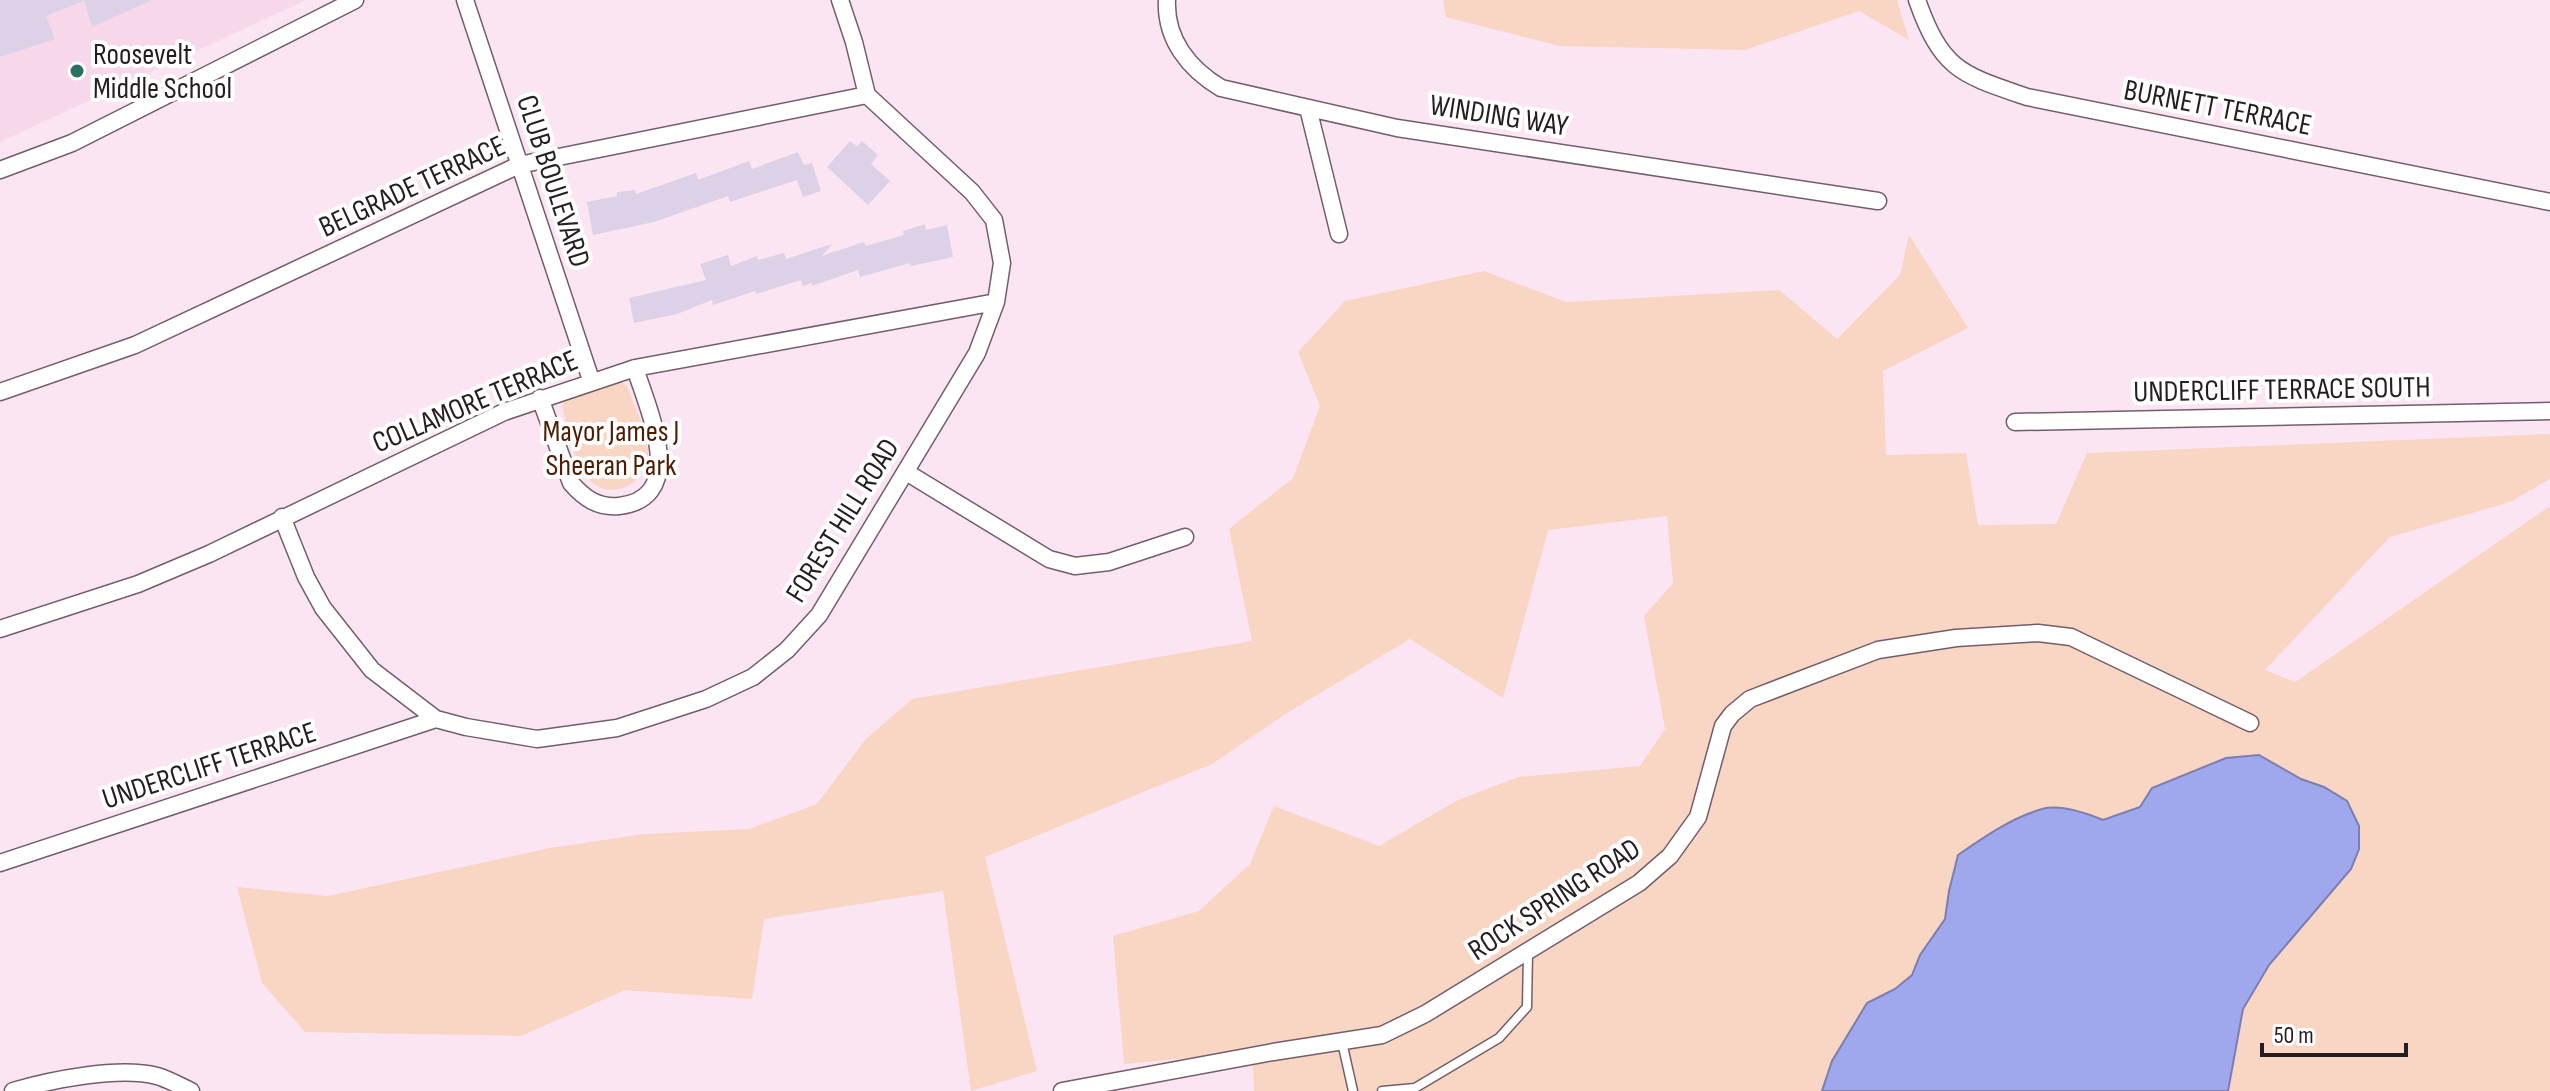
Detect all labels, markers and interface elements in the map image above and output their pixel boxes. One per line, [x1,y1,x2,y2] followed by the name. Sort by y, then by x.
[93,37,232,107] place label: Roosevelt Middle School
[68,62,86,80] marker: Roosevelt Middle School
[2121,72,2315,144] street label: BURNETT TERRACE
[1427,87,1571,145] street label: WINDING WAY
[508,91,598,272] street label: CLUB BOULEVARD
[314,128,511,246] street label: BELGRADE TERRACE
[367,342,584,461] street label: COLLAMORE TERRACE
[2133,369,2431,411] street label: UNDERCLIFF TERRACE SOUTH
[542,414,680,484] park label: Mayor James J Sheeran Park
[778,432,907,609] street label: FOREST HILL ROAD
[98,714,321,817] street label: UNDERCLIFF TERRACE
[1462,831,1647,969] street label: ROCK SPRING ROAD
[2262,1007,2406,1057] scale bar
[2274,1021,2314,1050] text: 50 m

